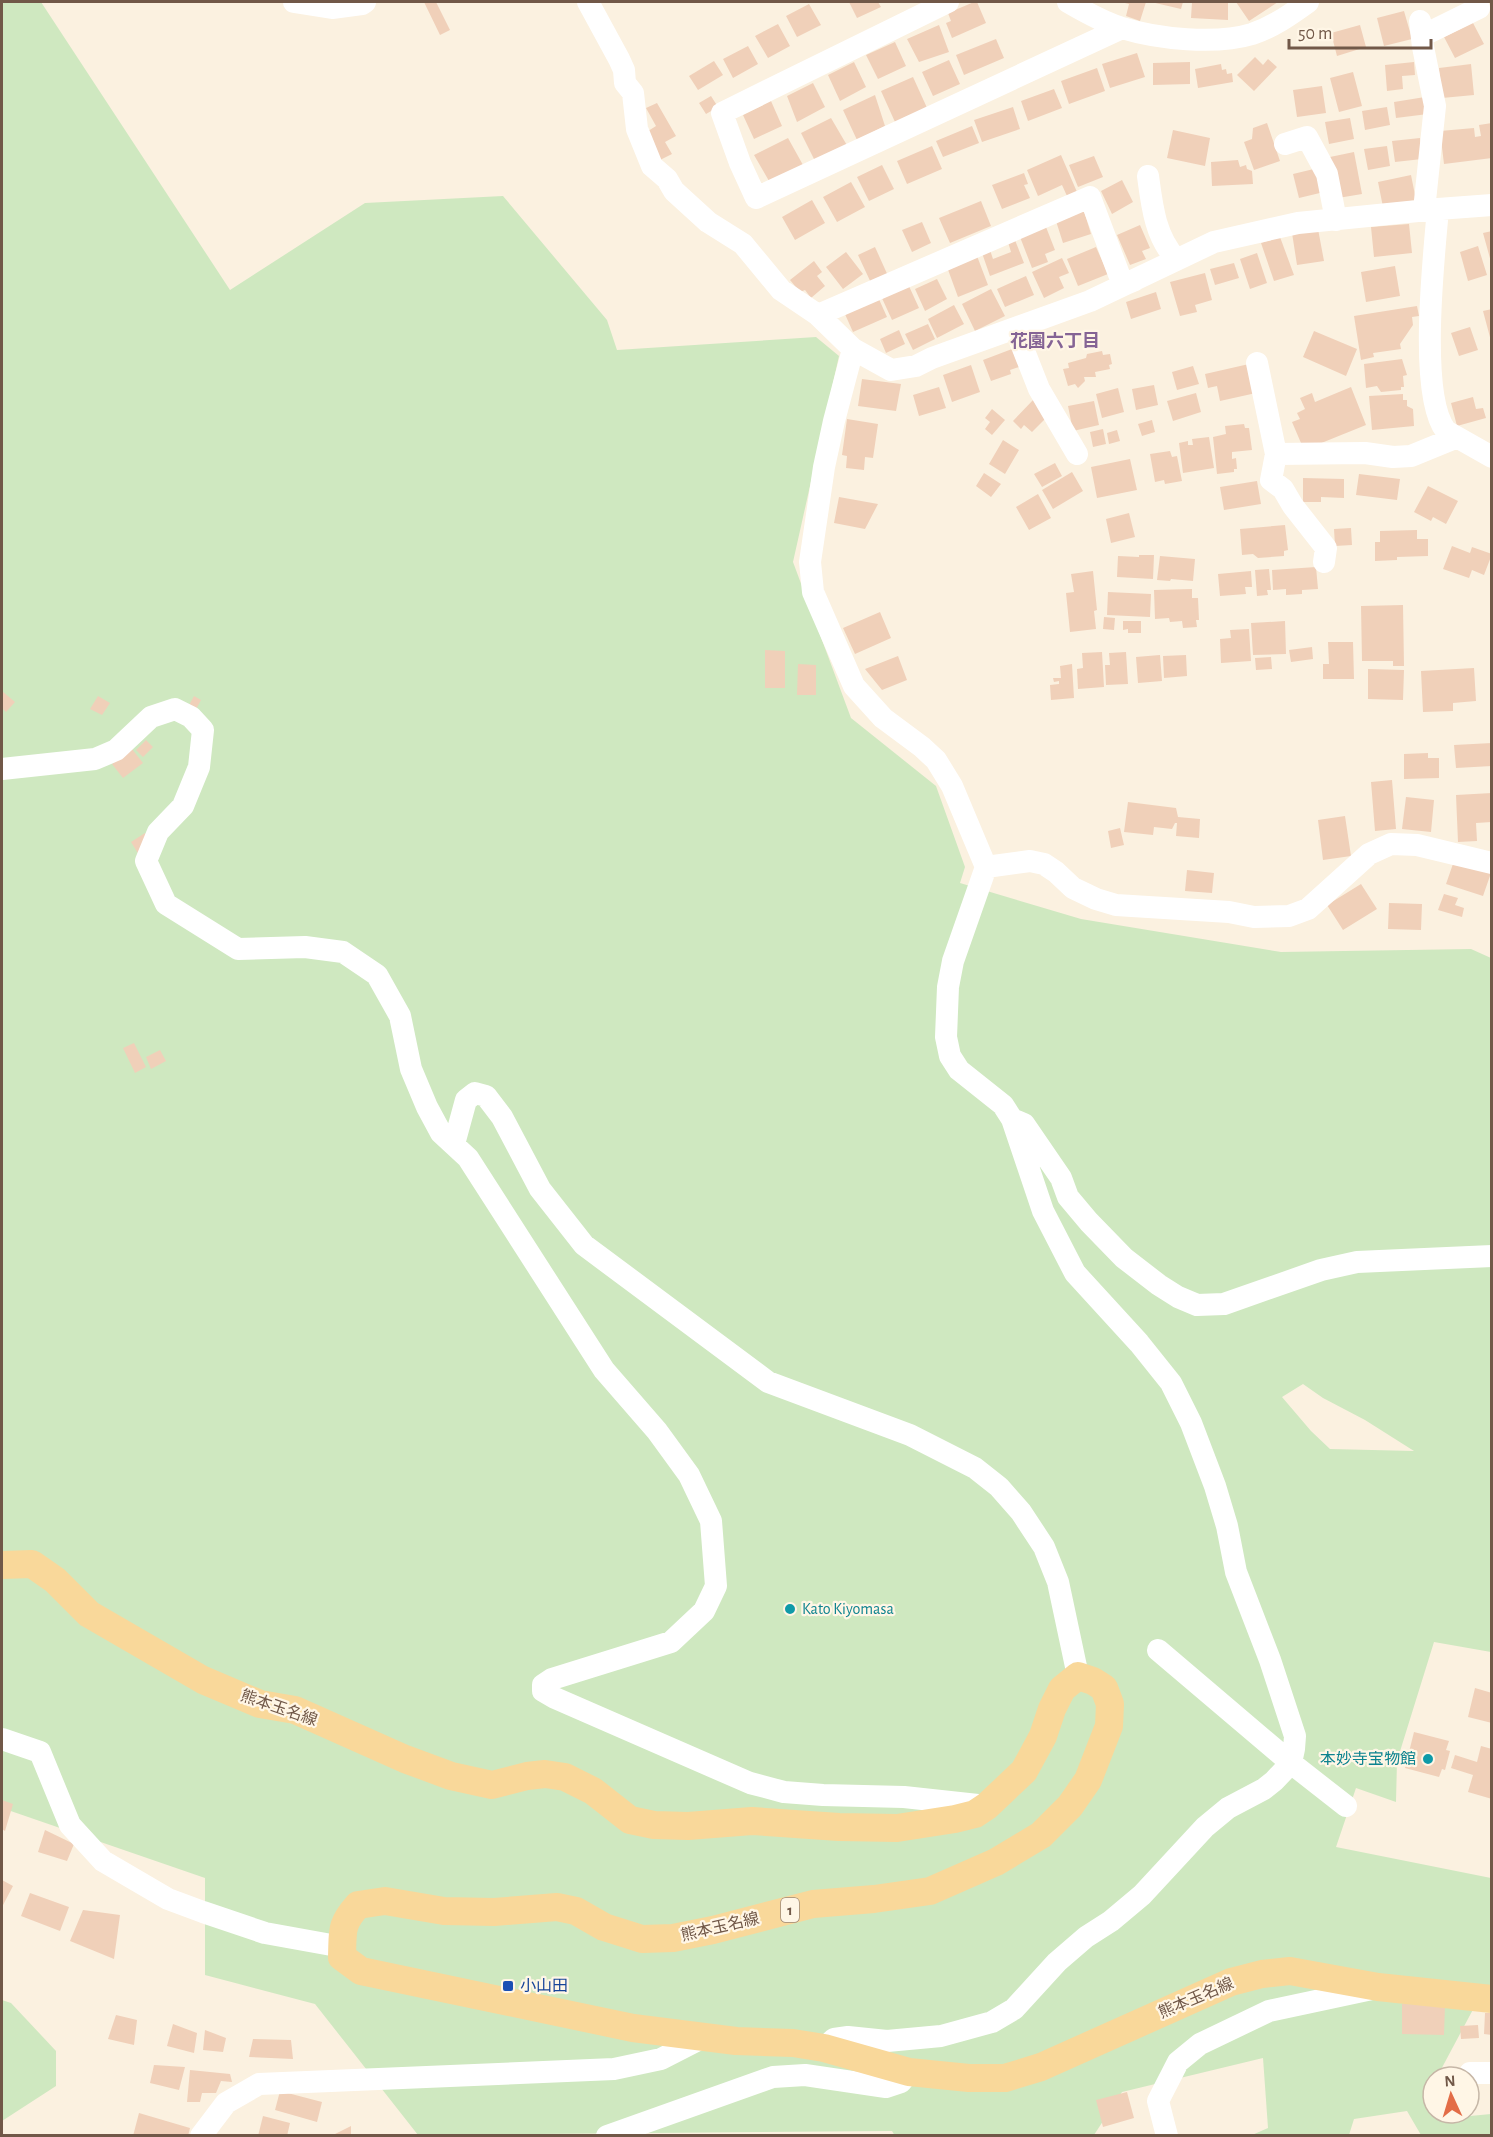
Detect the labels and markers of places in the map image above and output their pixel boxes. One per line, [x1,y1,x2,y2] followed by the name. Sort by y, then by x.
[802,1601,894,1618] place label: Kato Kiyomasa
[783,1602,797,1616] marker: Kato Kiyomasa
[1320,1750,1416,1767] place label: 本妙寺宝物館
[1421,1752,1435,1766] marker: 本妙寺宝物館
[520,1978,568,1994] place label: 小山田
[501,1979,515,1993] marker: 小山田

